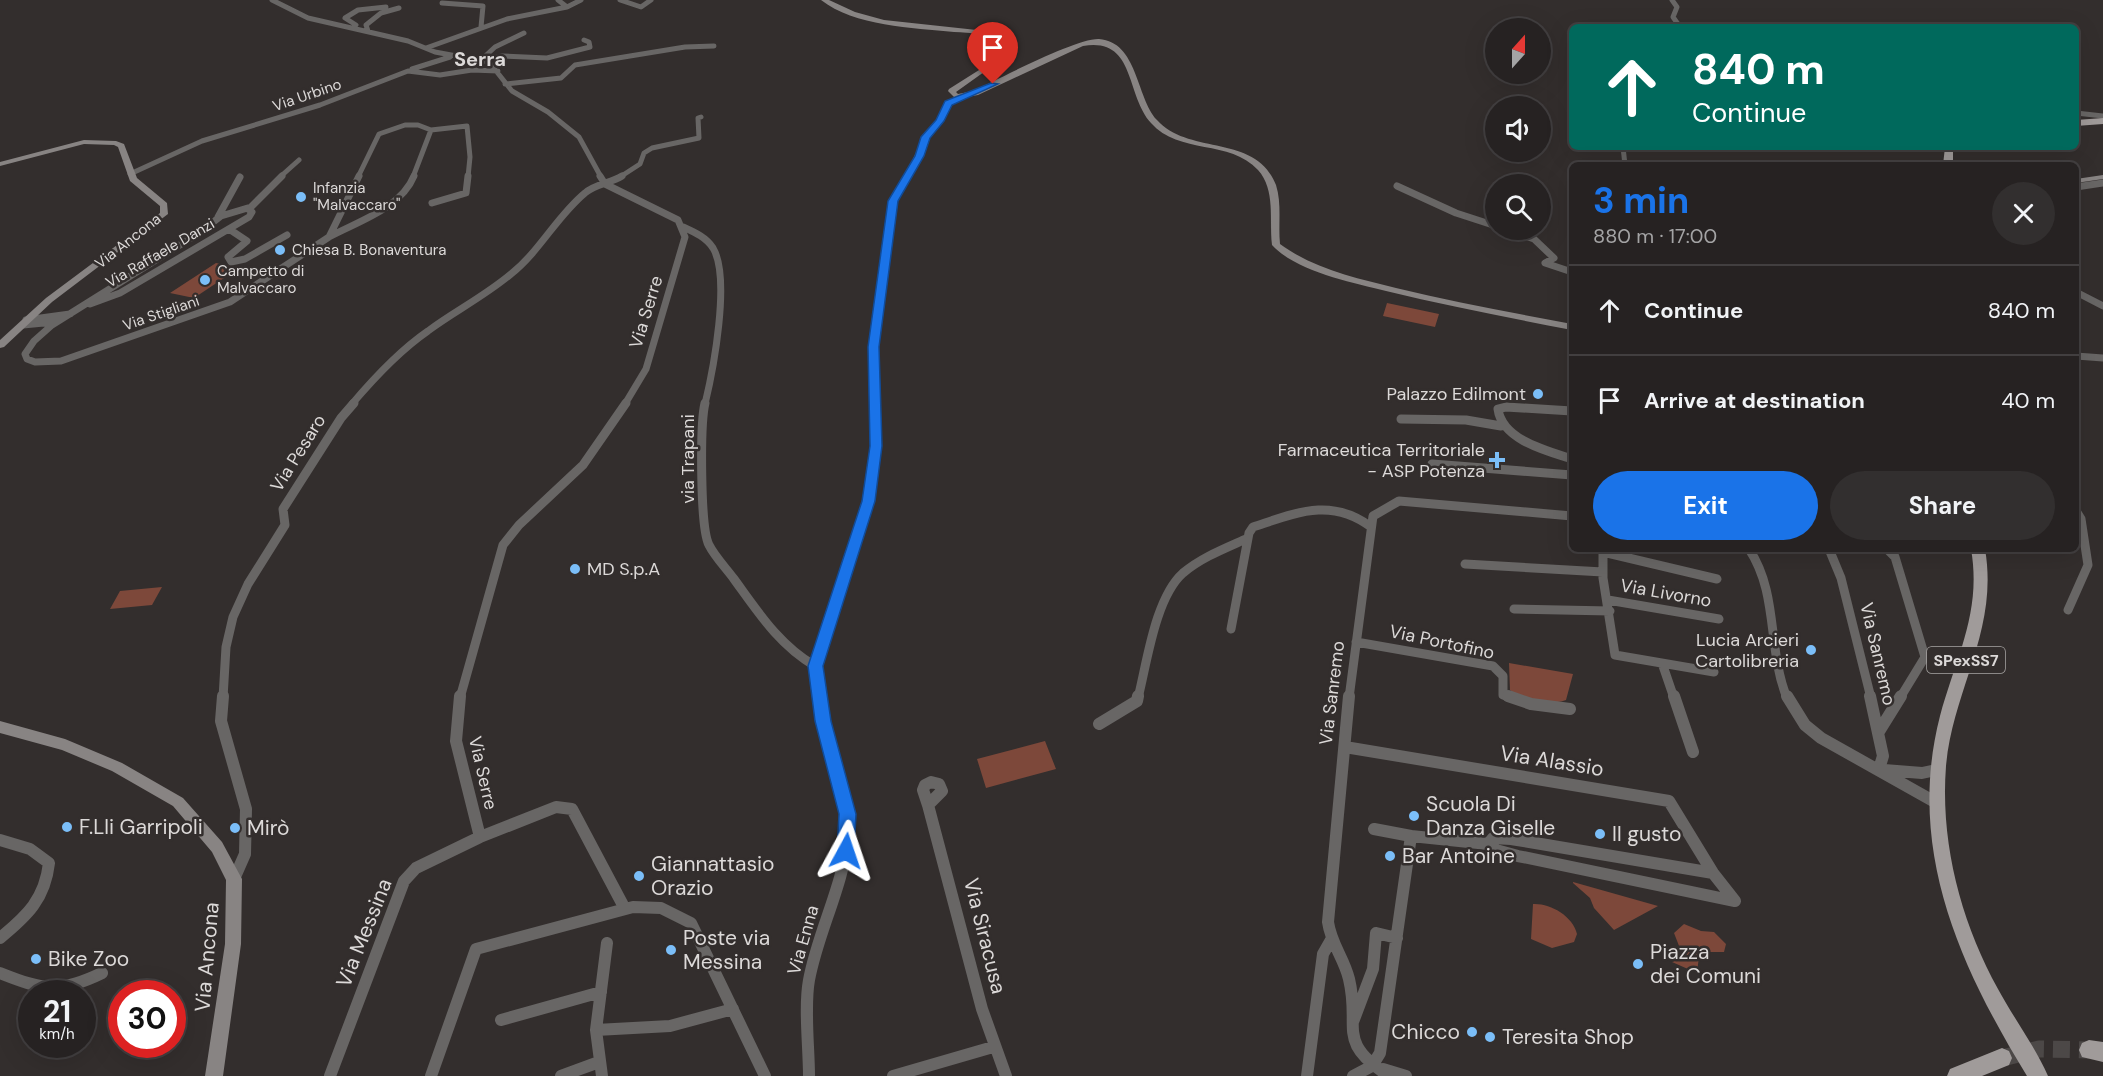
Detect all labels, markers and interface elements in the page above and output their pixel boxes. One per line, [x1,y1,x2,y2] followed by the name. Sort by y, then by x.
[1485,18,1551,84] north arrow
[1485,18,1551,240] map controls
[967,22,1018,84] pin
[976,31,1009,64] icon: arrive
[1692,42,1825,97] text: 840 m
[454,46,506,72] district label: Serra
[1593,48,1671,126] icon: ahead
[270,74,344,116] street label: Via Urbino
[1692,95,1806,130] text: Continue
[1485,96,1551,162] button: sound
[1485,174,1551,240] button: search
[1593,177,1689,224] text: 3 min
[313,178,400,215] place label: Infanzia "Malvaccaro"
[1992,182,2055,245] button: close
[294,190,308,204] marker: Infanzia "Malvaccaro"
[91,209,165,273] street label: Via Ancona
[102,214,218,292] street label: Via Raffaele Danzi
[1593,223,1717,249] text: 880 m · 17:00
[292,240,446,260] place label: Chiesa B. Bonaventura
[273,243,287,257] marker: Chiesa B. Bonaventura
[217,261,304,298] place label: Campetto di Malvaccaro
[198,273,212,287] marker: Campetto di Malvaccaro
[624,273,668,351] street label: Via Serre
[120,291,202,335] street label: Via Stigliani
[1593,294,1626,327] icon: ahead
[1644,296,1743,325] text: Continue
[1988,296,2055,325] text: 840 m
[1387,382,1526,406] place label: Palazzo Edilmont
[1593,384,1626,417] icon: arrive
[1644,386,1865,415] text: Arrive at destination
[2001,386,2055,415] text: 40 m
[1531,387,1545,401] marker: Palazzo Edilmont
[265,410,331,496] street label: Via Pesaro
[676,414,700,504] street label: via Trapani
[1278,438,1485,483] place label: Farmaceutica Territoriale - ASP Potenza
[1490,453,1504,467] marker: Farmaceutica Territoriale - ASP Potenza
[1593,471,1818,540] button: Exit
[1830,471,2055,540] button: Share
[587,557,660,581] place label: MD S.p.A
[568,562,582,576] marker: MD S.p.A
[1619,573,1713,613] street label: Via Livorno
[1855,600,1901,708] street label: Via Sanremo
[1387,619,1497,665] street label: Via Portofino
[1695,628,1799,673] place label: Lucia Arcieri Cartolibreria
[1314,640,1350,746] street label: Via Sanremo
[1804,643,1818,657] marker: Lucia Arcieri Cartolibreria
[1927,647,2005,673] road number: SPexSS7
[463,734,503,812] street label: Via Serre
[1498,739,1606,783] street label: Via Alassio
[1426,790,1555,842] place label: Scuola Di Danza Giselle
[1407,809,1421,823] marker: Scuola Di Danza Giselle
[79,813,203,841] place label: F.Lli Garripoli
[247,814,290,842] place label: Mirò
[814,819,878,883] position arrow
[60,820,74,834] marker: F.Lli Garripoli
[1612,820,1681,848] place label: Il gusto
[228,821,242,835] marker: Mirò
[1593,827,1607,841] marker: Il gusto
[1402,842,1515,870] place label: Bar Antoine
[1383,849,1397,863] marker: Bar Antoine
[651,850,775,902] place label: Giannattasio Orazio
[632,869,646,883] marker: Giannattasio Orazio
[329,874,399,992] street label: Via Messina
[957,875,1013,997] street label: Via Siracusa
[188,901,226,1013] street label: Via Ancona
[782,902,824,978] street label: Via Enna
[683,924,770,976] place label: Poste via Messina
[1650,938,1761,990] place label: Piazza dei Comuni
[664,943,678,957] marker: Poste via Messina
[48,945,129,973] place label: Bike Zoo
[29,952,43,966] marker: Bike Zoo
[1631,957,1645,971] marker: Piazza dei Comuni
[108,980,186,1058] speed limit sign: 30
[43,992,71,1031] text: 21
[1391,1018,1460,1046] place label: Chicco
[1502,1023,1634,1051] place label: Teresita Shop
[39,1024,75,1044] text: km/h
[1465,1025,1479,1039] marker: Chicco
[1483,1030,1497,1044] marker: Teresita Shop

